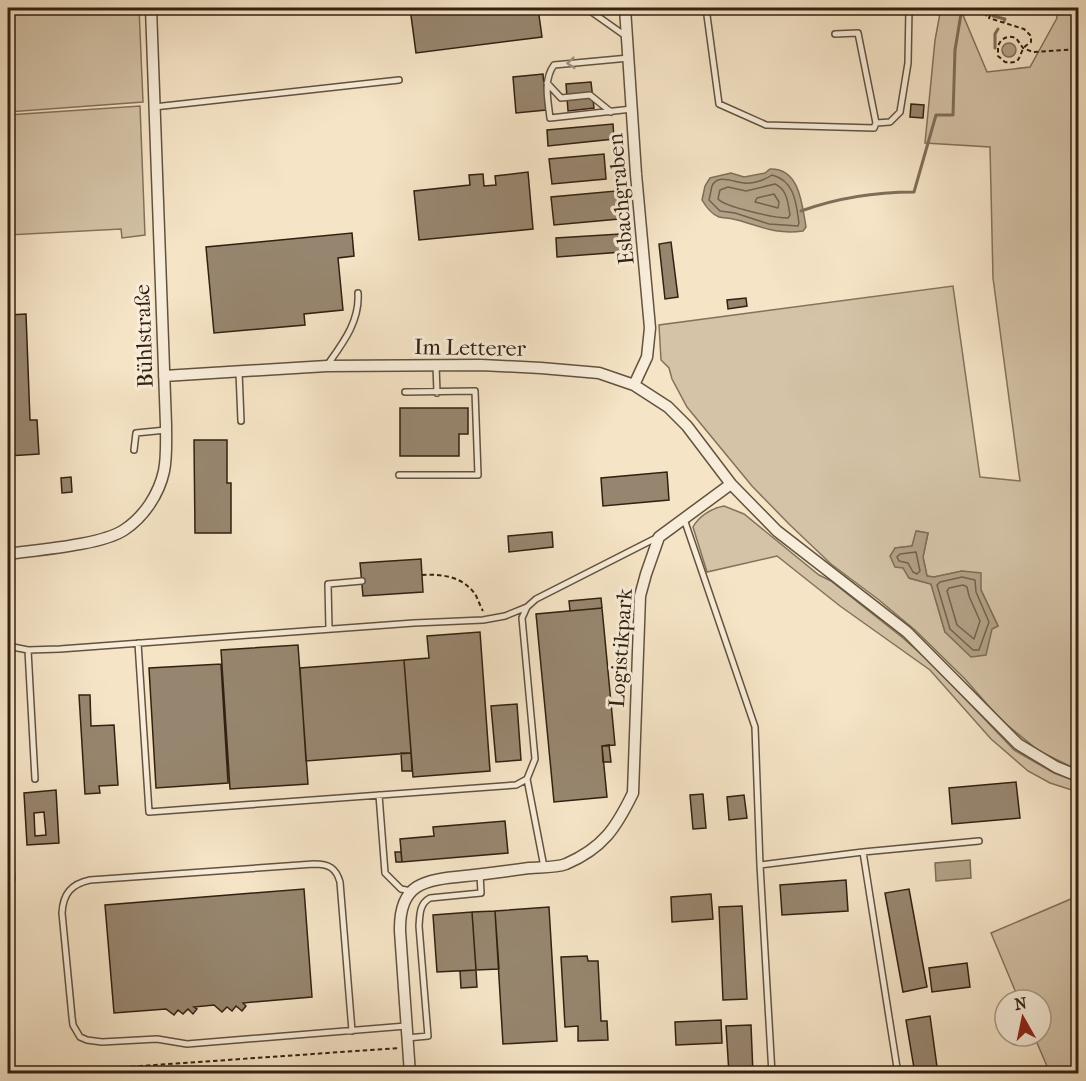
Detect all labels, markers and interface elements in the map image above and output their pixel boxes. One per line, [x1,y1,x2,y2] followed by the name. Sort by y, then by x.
[566,56,575,69] one-way arrow
[602,132,640,266] street label: Esbachgraben
[129,284,159,388] street label: Bühlstraße
[414,334,527,362] street label: Im Letterer
[604,587,638,708] street label: Logistikpark
[993,988,1053,1048] north arrow
[1013,993,1029,1014] text: N

